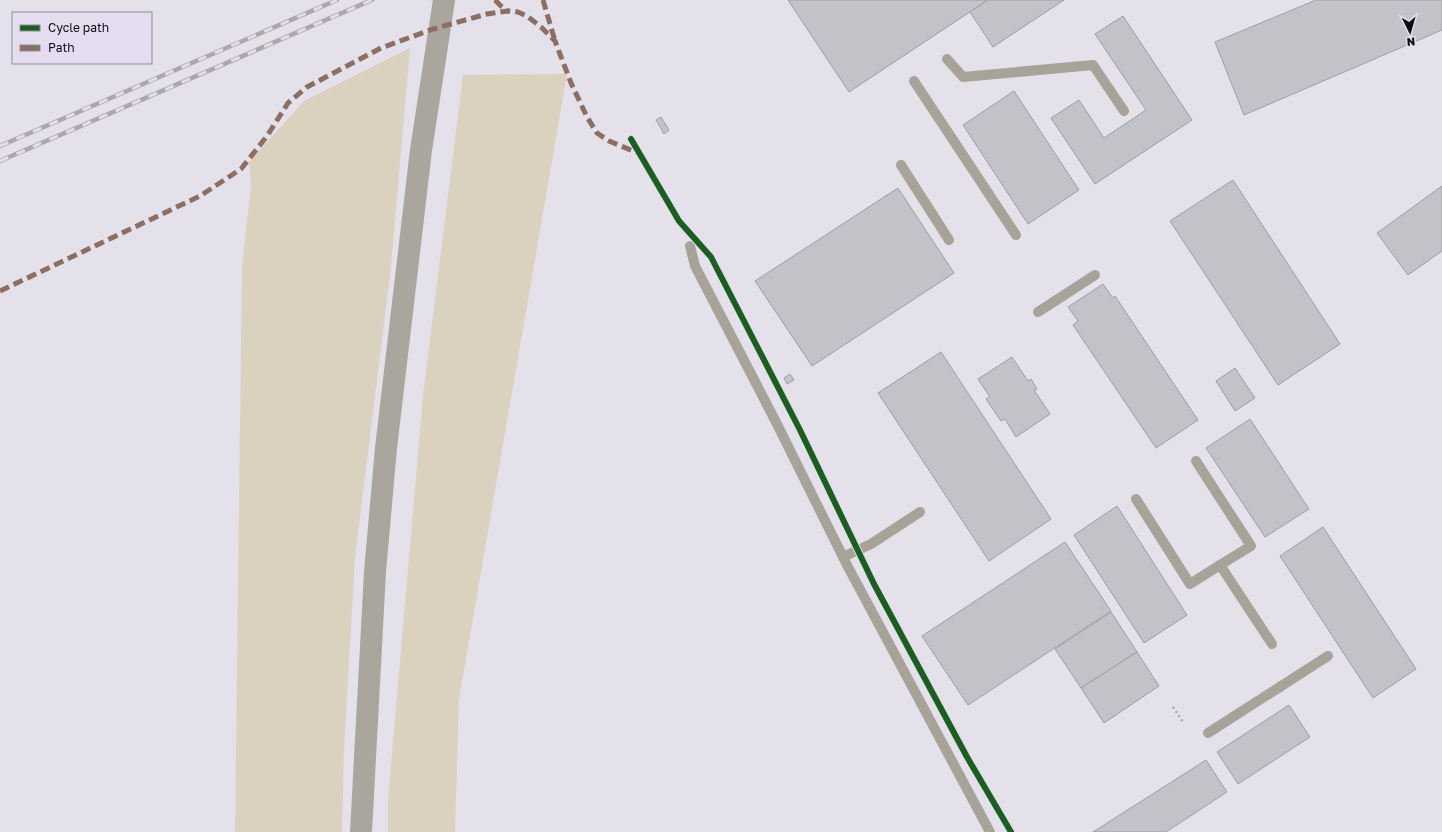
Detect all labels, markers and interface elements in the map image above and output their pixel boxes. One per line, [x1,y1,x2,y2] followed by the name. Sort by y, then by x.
[12,12,152,64] legend
[1390,12,1430,52] north arrow
[48,20,109,35] text: Cycle path
[1406,36,1416,49] text: N
[48,40,75,55] text: Path

